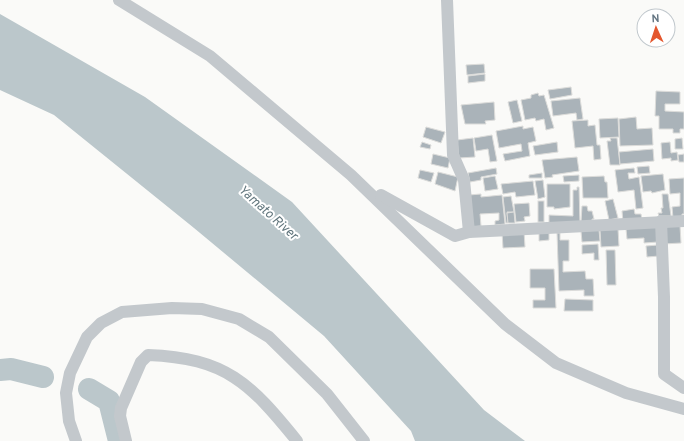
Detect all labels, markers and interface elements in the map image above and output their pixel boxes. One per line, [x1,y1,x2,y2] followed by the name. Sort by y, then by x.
[636,8,676,48] north arrow
[651,12,660,26] text: N
[235,183,302,245] water label: Yamato River

